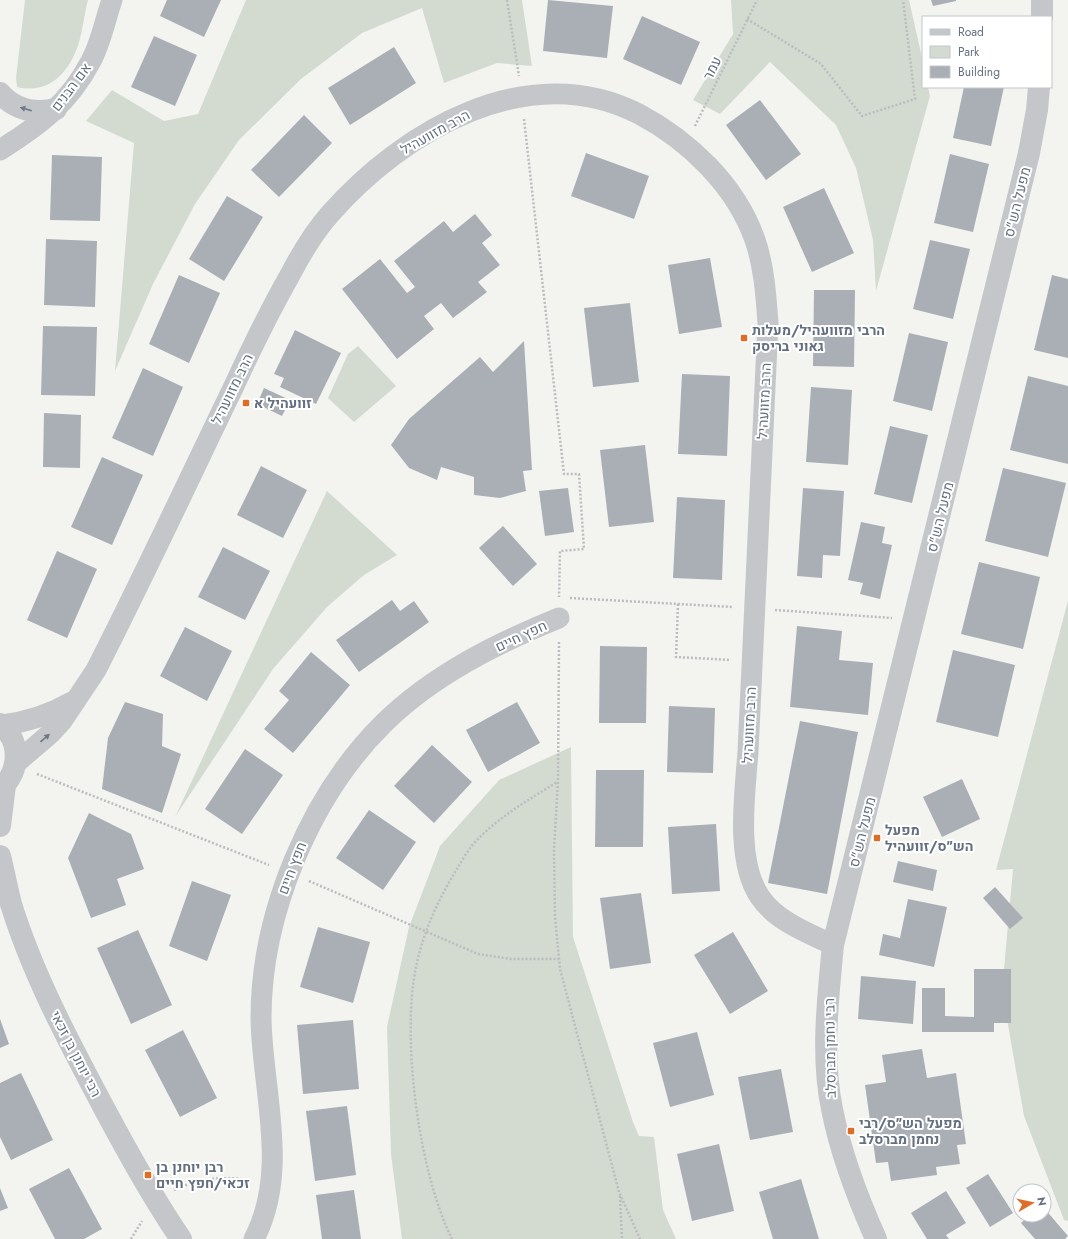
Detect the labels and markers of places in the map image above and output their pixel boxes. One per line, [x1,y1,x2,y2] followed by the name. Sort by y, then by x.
[752,320,885,356] place label: הרבי מזוועהיל/מעלות גאוני בריסק
[739,333,749,343] marker: הרבי מזוועהיל/מעלות גאוני בריסק
[254,393,312,413] place label: זוועהיל א
[241,398,251,408] marker: זוועהיל א
[885,820,974,856] place label: מפעל הש״ס/זוועהיל
[872,833,882,843] marker: מפעל הש״ס/זוועהיל
[859,1113,962,1149] place label: מפעל הש״ס/רבי נחמן מברסלב
[846,1126,856,1136] marker: מפעל הש״ס/רבי נחמן מברסלב
[156,1157,250,1193] place label: רבן יוחנן בן זכאי/חפץ חיים
[143,1170,153,1180] marker: רבן יוחנן בן זכאי/חפץ חיים

